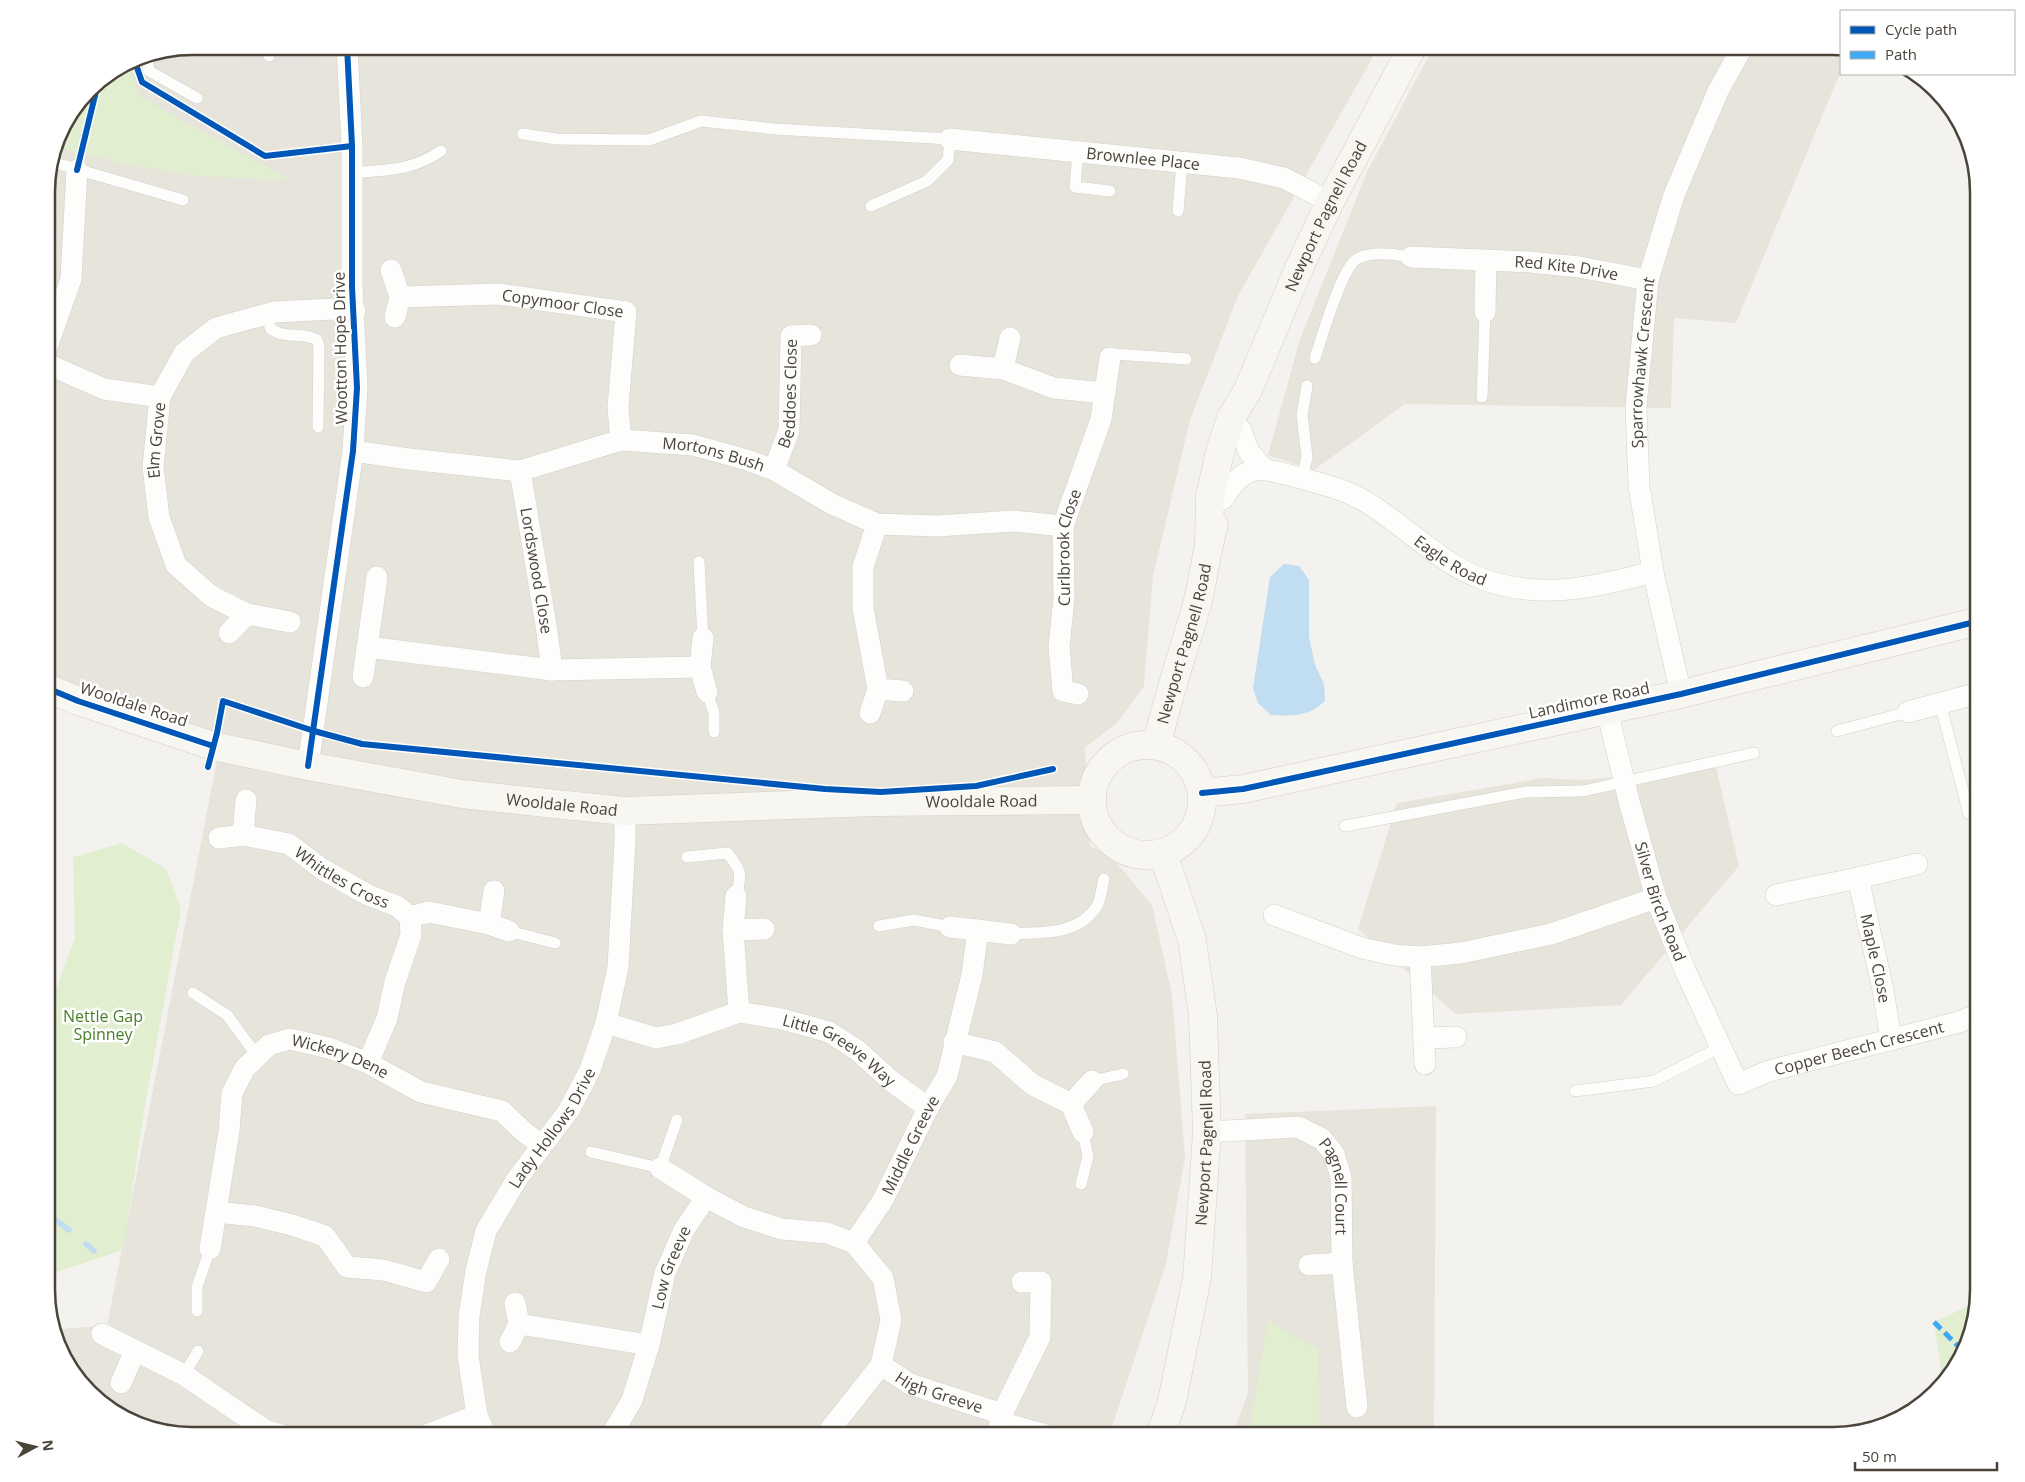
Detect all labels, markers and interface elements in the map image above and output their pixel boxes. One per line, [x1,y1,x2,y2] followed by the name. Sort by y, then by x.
[1840,10,2015,75] legend
[1885,19,1957,39] text: Cycle path
[1885,44,1917,64] text: Path
[1279,137,1372,295] street label: Newport Pagnell Road
[1085,142,1201,175] street label: Brownlee Place
[1514,250,1620,285] street label: Red Kite Drive
[328,272,352,424] street label: Wootton Hope Drive
[1625,274,1659,449] street label: Sparrowhawk Crescent
[500,284,625,323] street label: Copymoor Close
[772,339,802,451] street label: Beddoes Close
[142,401,170,480] street label: Elm Grove
[662,432,768,477] street label: Mortons Bush
[1052,486,1086,607] street label: Curlbrook Close
[515,506,558,635] street label: Lordswood Close
[1410,530,1490,591] street label: Eagle Road
[1151,562,1216,726] street label: Newport Pagnell Road
[77,676,191,732] street label: Wooldale Road
[1526,676,1652,724] street label: Landimore Road
[505,788,619,821] street label: Wooldale Road
[925,789,1038,813] street label: Wooldale Road
[1630,839,1691,965] street label: Silver Birch Road
[290,841,392,913] street label: Whittles Cross
[1855,912,1896,1004] street label: Maple Close
[63,1005,143,1045] park label: Nettle Gap Spinney
[780,1009,901,1092] street label: Little Greeve Way
[1772,1015,1946,1080] street label: Copper Beech Crescent
[290,1029,393,1083] street label: Wickery Dene
[1190,1060,1218,1226] street label: Newport Pagnell Road
[503,1064,600,1192] street label: Lady Hollows Drive
[876,1091,944,1198] street label: Middle Greeve
[1314,1133,1353,1235] street label: Pagnell Court
[646,1222,696,1311] street label: Low Greeve
[891,1366,986,1418] street label: High Greeve
[10,1422,60,1472] north arrow
[38,1439,59,1452] text: N
[1855,1440,1998,1472] scale bar
[1862,1446,1897,1466] text: 50 m

